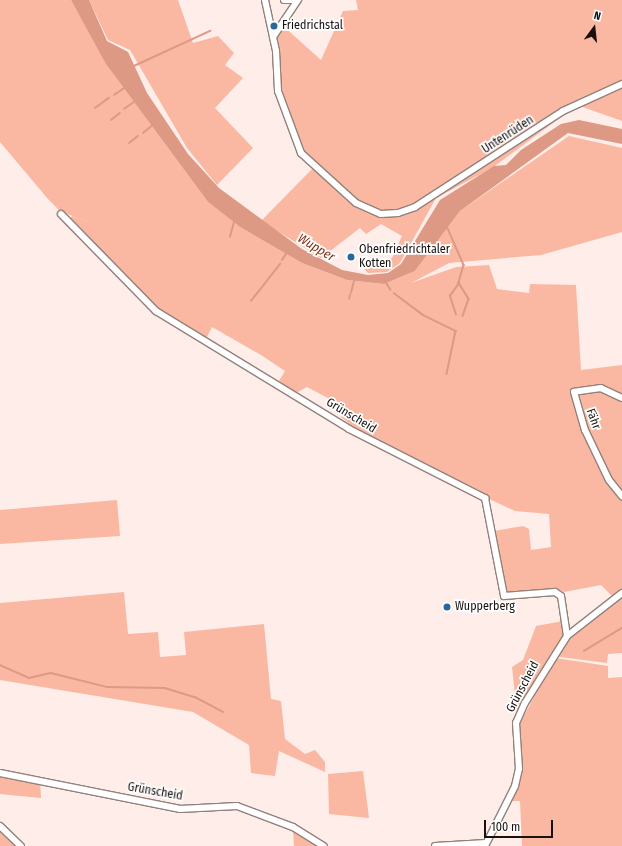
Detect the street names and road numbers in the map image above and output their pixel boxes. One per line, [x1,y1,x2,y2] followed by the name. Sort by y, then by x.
[480,113,536,157] street label: Untenrüden
[323,396,379,436] street label: Grünscheid
[583,407,603,431] street label: Fähr
[504,659,542,715] street label: Grünscheid
[126,780,184,804] street label: Grünscheid

